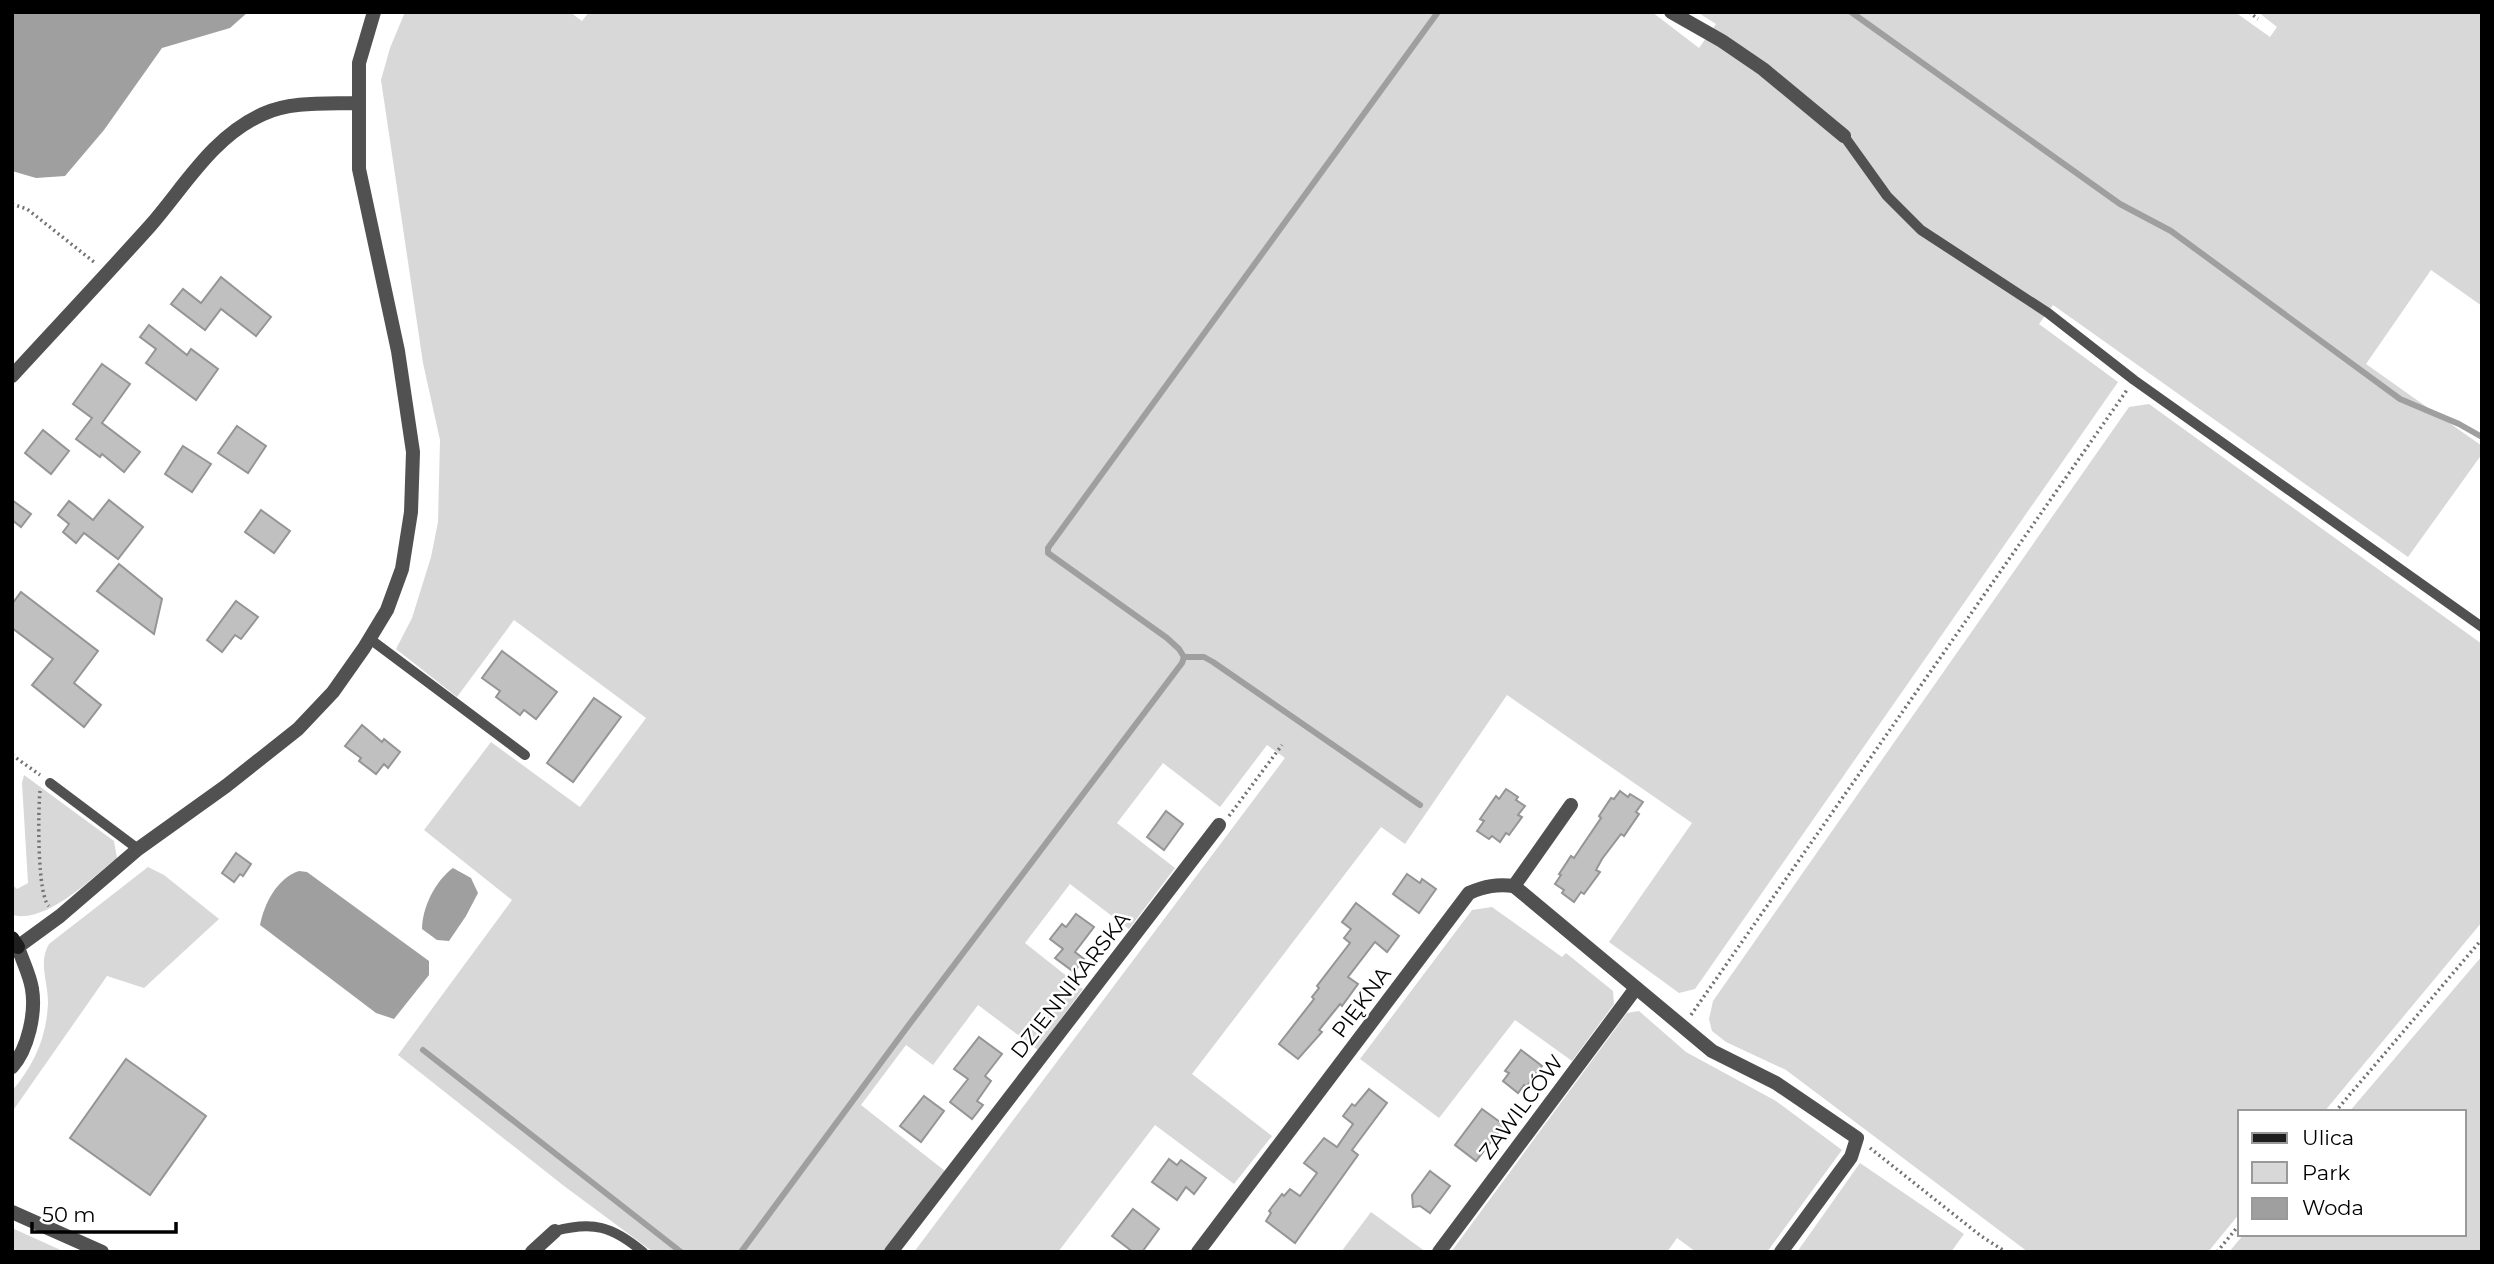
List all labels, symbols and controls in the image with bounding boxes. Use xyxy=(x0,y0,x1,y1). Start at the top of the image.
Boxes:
street label: DZIENNIKARSKA xyxy=(1005,906,1135,1063)
street label: PIĘKNA xyxy=(1326,961,1396,1042)
street label: ZAWILCÓW xyxy=(1474,1050,1568,1164)
legend xyxy=(2238,1110,2466,1236)
text: Ulica xyxy=(2302,1125,2354,1150)
text: Park xyxy=(2302,1160,2350,1185)
scale bar xyxy=(32,1190,175,1234)
text: Woda xyxy=(2302,1195,2364,1220)
text: 50 m xyxy=(42,1202,96,1227)

